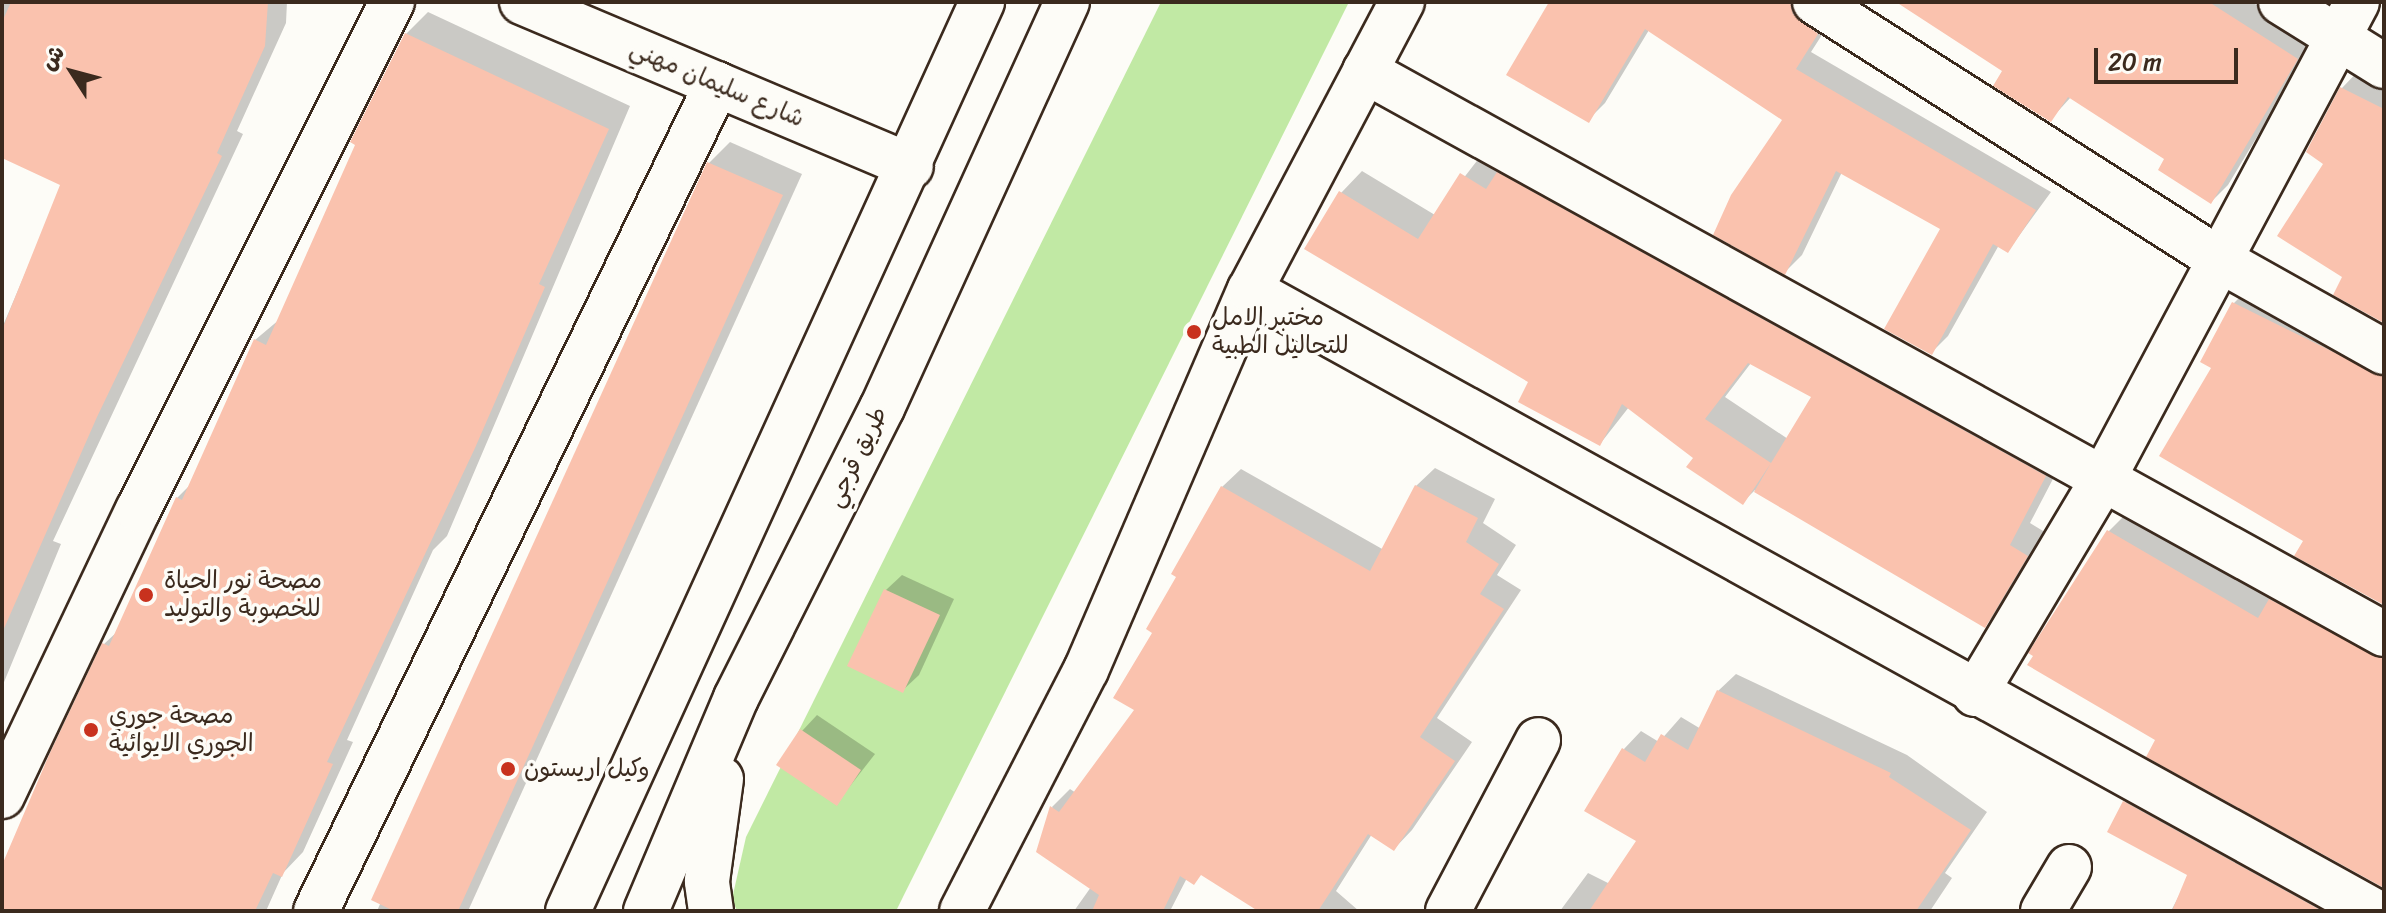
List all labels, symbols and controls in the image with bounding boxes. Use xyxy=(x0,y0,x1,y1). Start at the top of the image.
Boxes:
north arrow xyxy=(32,32,112,112)
scale bar xyxy=(2098,32,2242,82)
street label: شارع سليمان مهني xyxy=(626,34,808,134)
text: ش xyxy=(29,36,75,79)
text: 20 m xyxy=(2108,41,2162,83)
place label: مختبر الامل للتحاليل الطبية xyxy=(1212,304,1349,360)
marker: مختبر الامل للتحاليل الطبية xyxy=(1183,321,1205,343)
street label: طريق قرجي xyxy=(820,402,894,512)
place label: مصحة نور الحياة للخصوبة والتوليد xyxy=(164,567,322,623)
marker: مصحة نور الحياة للخصوبة والتوليد xyxy=(135,584,157,606)
place label: مصحة جوري الجوري الايوائية xyxy=(109,702,254,758)
marker: مصحة جوري الجوري الايوائية xyxy=(80,719,102,741)
place label: وكيل اريستون xyxy=(524,755,650,783)
marker: وكيل اريستون xyxy=(499,760,517,778)

